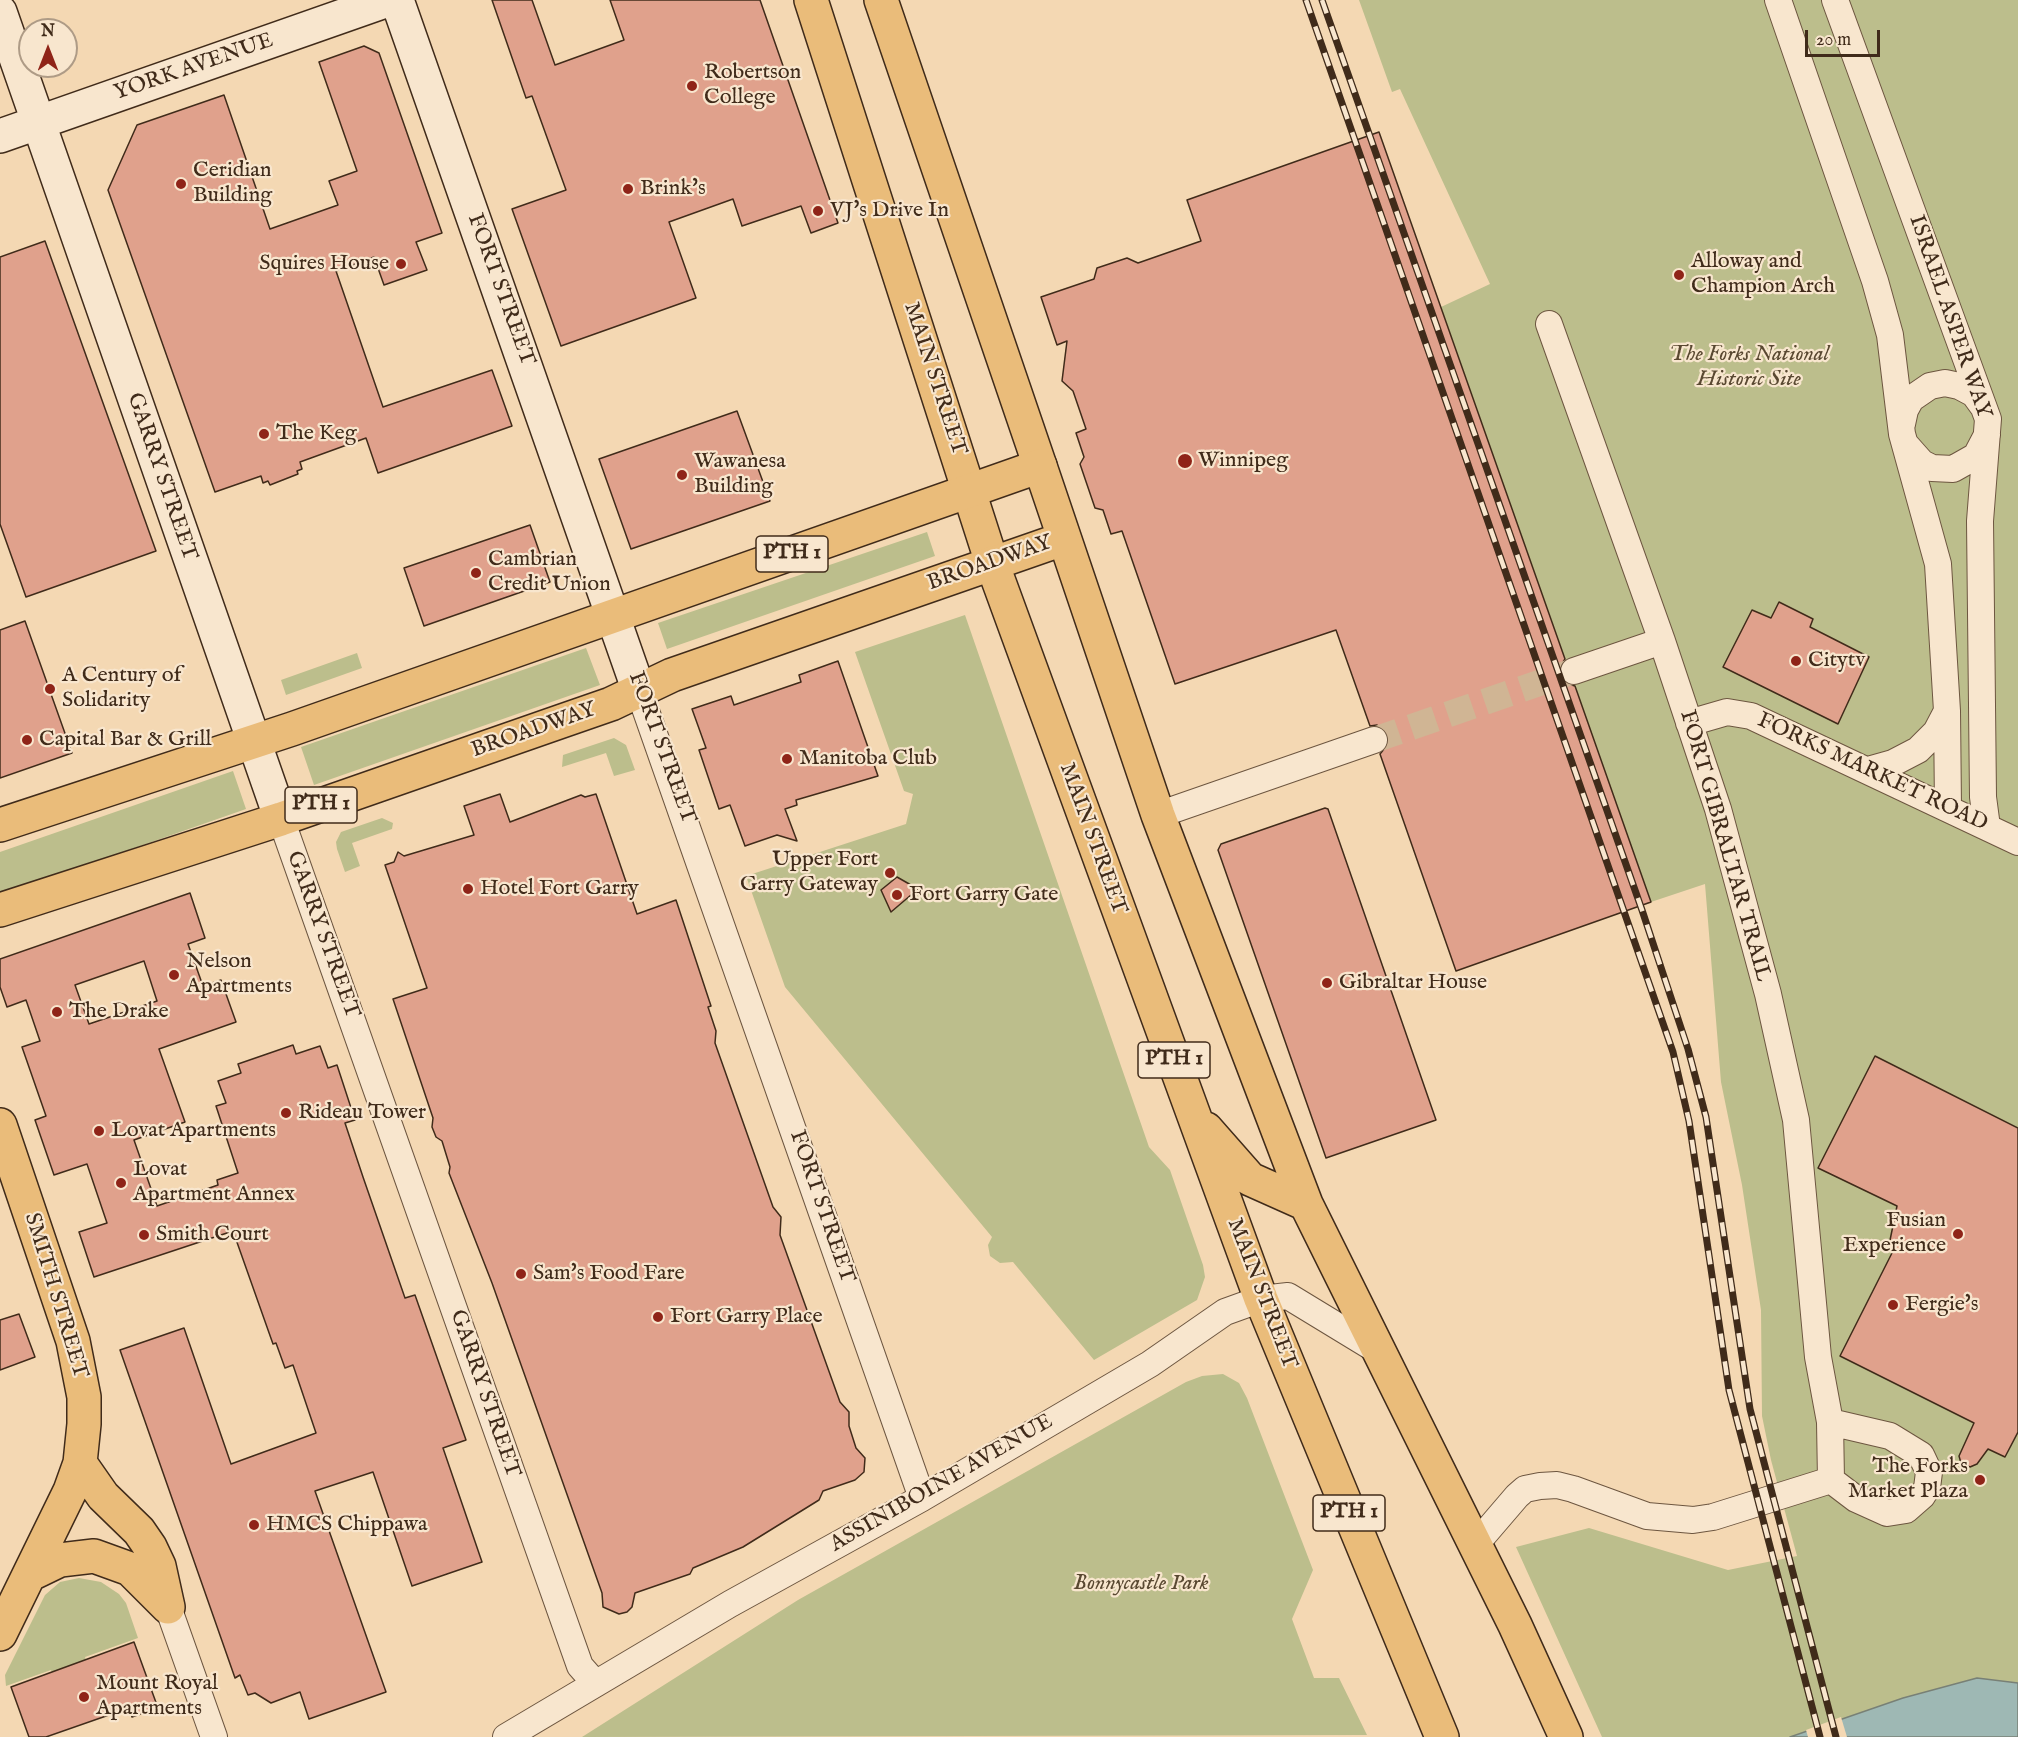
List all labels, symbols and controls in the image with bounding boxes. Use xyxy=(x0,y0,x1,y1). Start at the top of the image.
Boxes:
north arrow xyxy=(18,18,78,78)
scale bar xyxy=(1808,18,1883,56)
text: N xyxy=(41,22,55,42)
street label: YORK AVENUE xyxy=(111,28,277,108)
text: 20 m xyxy=(1816,29,1851,52)
place label: Robertson College xyxy=(704,60,801,112)
marker: Robertson College xyxy=(685,79,699,93)
place label: Ceridian Building xyxy=(193,158,272,210)
place label: Brink's xyxy=(640,176,706,202)
marker: Ceridian Building xyxy=(174,177,188,191)
marker: Brink's xyxy=(621,182,635,196)
place label: VJ's Drive In xyxy=(830,198,949,224)
marker: VJ's Drive In xyxy=(811,204,825,218)
street label: FORT STREET xyxy=(460,211,540,369)
street label: ISRAEL ASPER WAY xyxy=(1902,212,1996,422)
place label: Alloway and Champion Arch xyxy=(1691,249,1835,300)
place label: Squires House xyxy=(259,251,389,277)
marker: Squires House xyxy=(394,257,408,271)
marker: Alloway and Champion Arch xyxy=(1672,268,1686,282)
street label: MAIN STREET xyxy=(897,299,971,459)
park label: The Forks National Historic Site xyxy=(1669,342,1829,394)
street label: GARRY STREET xyxy=(120,390,202,564)
place label: The Keg xyxy=(276,421,357,447)
marker: The Keg xyxy=(257,427,271,441)
place label: Winnipeg xyxy=(1198,448,1288,474)
place label: Wawanesa Building xyxy=(694,449,786,500)
marker: Winnipeg xyxy=(1176,452,1194,470)
marker: Wawanesa Building xyxy=(675,468,689,482)
street label: BROADWAY xyxy=(924,530,1056,598)
road number: PTH 1 xyxy=(756,536,828,572)
place label: Cambrian Credit Union xyxy=(488,547,611,598)
marker: Cambrian Credit Union xyxy=(469,566,483,580)
place label: Citytv xyxy=(1808,648,1865,674)
marker: Citytv xyxy=(1789,654,1803,668)
place label: A Century of Solidarity xyxy=(62,663,182,714)
street label: FORT STREET xyxy=(621,669,701,827)
marker: A Century of Solidarity xyxy=(43,682,57,696)
street label: BROADWAY xyxy=(468,697,600,765)
street label: FORT GIBRALTAR TRAIL xyxy=(1673,707,1775,985)
street label: FORKS MARKET ROAD xyxy=(1753,708,1991,838)
place label: Capital Bar & Grill xyxy=(39,727,212,753)
marker: Capital Bar & Grill xyxy=(20,733,34,747)
place label: Manitoba Club xyxy=(799,746,937,772)
marker: Manitoba Club xyxy=(780,752,794,766)
street label: MAIN STREET xyxy=(1052,760,1132,918)
road number: PTH 1 xyxy=(285,787,357,823)
place label: Upper Fort Garry Gateway xyxy=(740,847,878,898)
street label: GARRY STREET xyxy=(280,848,364,1022)
marker: Upper Fort Garry Gateway xyxy=(883,866,897,880)
place label: Hotel Fort Garry xyxy=(480,876,639,902)
marker: Hotel Fort Garry xyxy=(461,882,475,896)
place label: Fort Garry Gate xyxy=(909,882,1058,908)
marker: Fort Garry Gate xyxy=(890,888,904,902)
place label: Nelson Apartments xyxy=(186,949,292,1000)
marker: Nelson Apartments xyxy=(167,968,181,982)
place label: Gibraltar House xyxy=(1339,970,1487,996)
marker: Gibraltar House xyxy=(1320,976,1334,990)
place label: The Drake xyxy=(69,999,169,1025)
marker: The Drake xyxy=(50,1005,64,1019)
road number: PTH 1 xyxy=(1138,1042,1210,1078)
place label: Rideau Tower xyxy=(298,1100,426,1126)
marker: Rideau Tower xyxy=(279,1106,293,1120)
place label: Lovat Apartments xyxy=(111,1118,276,1144)
marker: Lovat Apartments xyxy=(92,1124,106,1138)
street label: FORT STREET xyxy=(783,1127,859,1287)
place label: Lovat Apartment Annex xyxy=(133,1157,295,1208)
marker: Lovat Apartment Annex xyxy=(114,1176,128,1190)
place label: Fusian Experience xyxy=(1843,1208,1946,1260)
street label: SMITH STREET xyxy=(17,1210,93,1382)
street label: MAIN STREET xyxy=(1220,1215,1302,1373)
place label: Smith Court xyxy=(156,1222,269,1248)
marker: Fusian Experience xyxy=(1951,1227,1965,1241)
marker: Smith Court xyxy=(137,1228,151,1242)
place label: Sam's Food Fare xyxy=(533,1261,685,1287)
marker: Sam's Food Fare xyxy=(514,1267,528,1281)
place label: Fergie's xyxy=(1905,1292,1978,1318)
marker: Fergie's xyxy=(1886,1298,1900,1312)
place label: Fort Garry Place xyxy=(670,1304,823,1330)
street label: GARRY STREET xyxy=(443,1307,525,1481)
marker: Fort Garry Place xyxy=(651,1310,665,1324)
street label: ASSINIBOINE AVENUE xyxy=(826,1409,1058,1559)
place label: The Forks Market Plaza xyxy=(1848,1454,1968,1506)
marker: The Forks Market Plaza xyxy=(1973,1473,1987,1487)
road number: PTH 1 xyxy=(1313,1495,1385,1531)
place label: HMCS Chippawa xyxy=(266,1512,427,1538)
marker: HMCS Chippawa xyxy=(247,1518,261,1532)
park label: Bonnycastle Park xyxy=(1073,1571,1209,1597)
place label: Mount Royal Apartments xyxy=(96,1671,218,1723)
marker: Mount Royal Apartments xyxy=(77,1690,91,1704)

